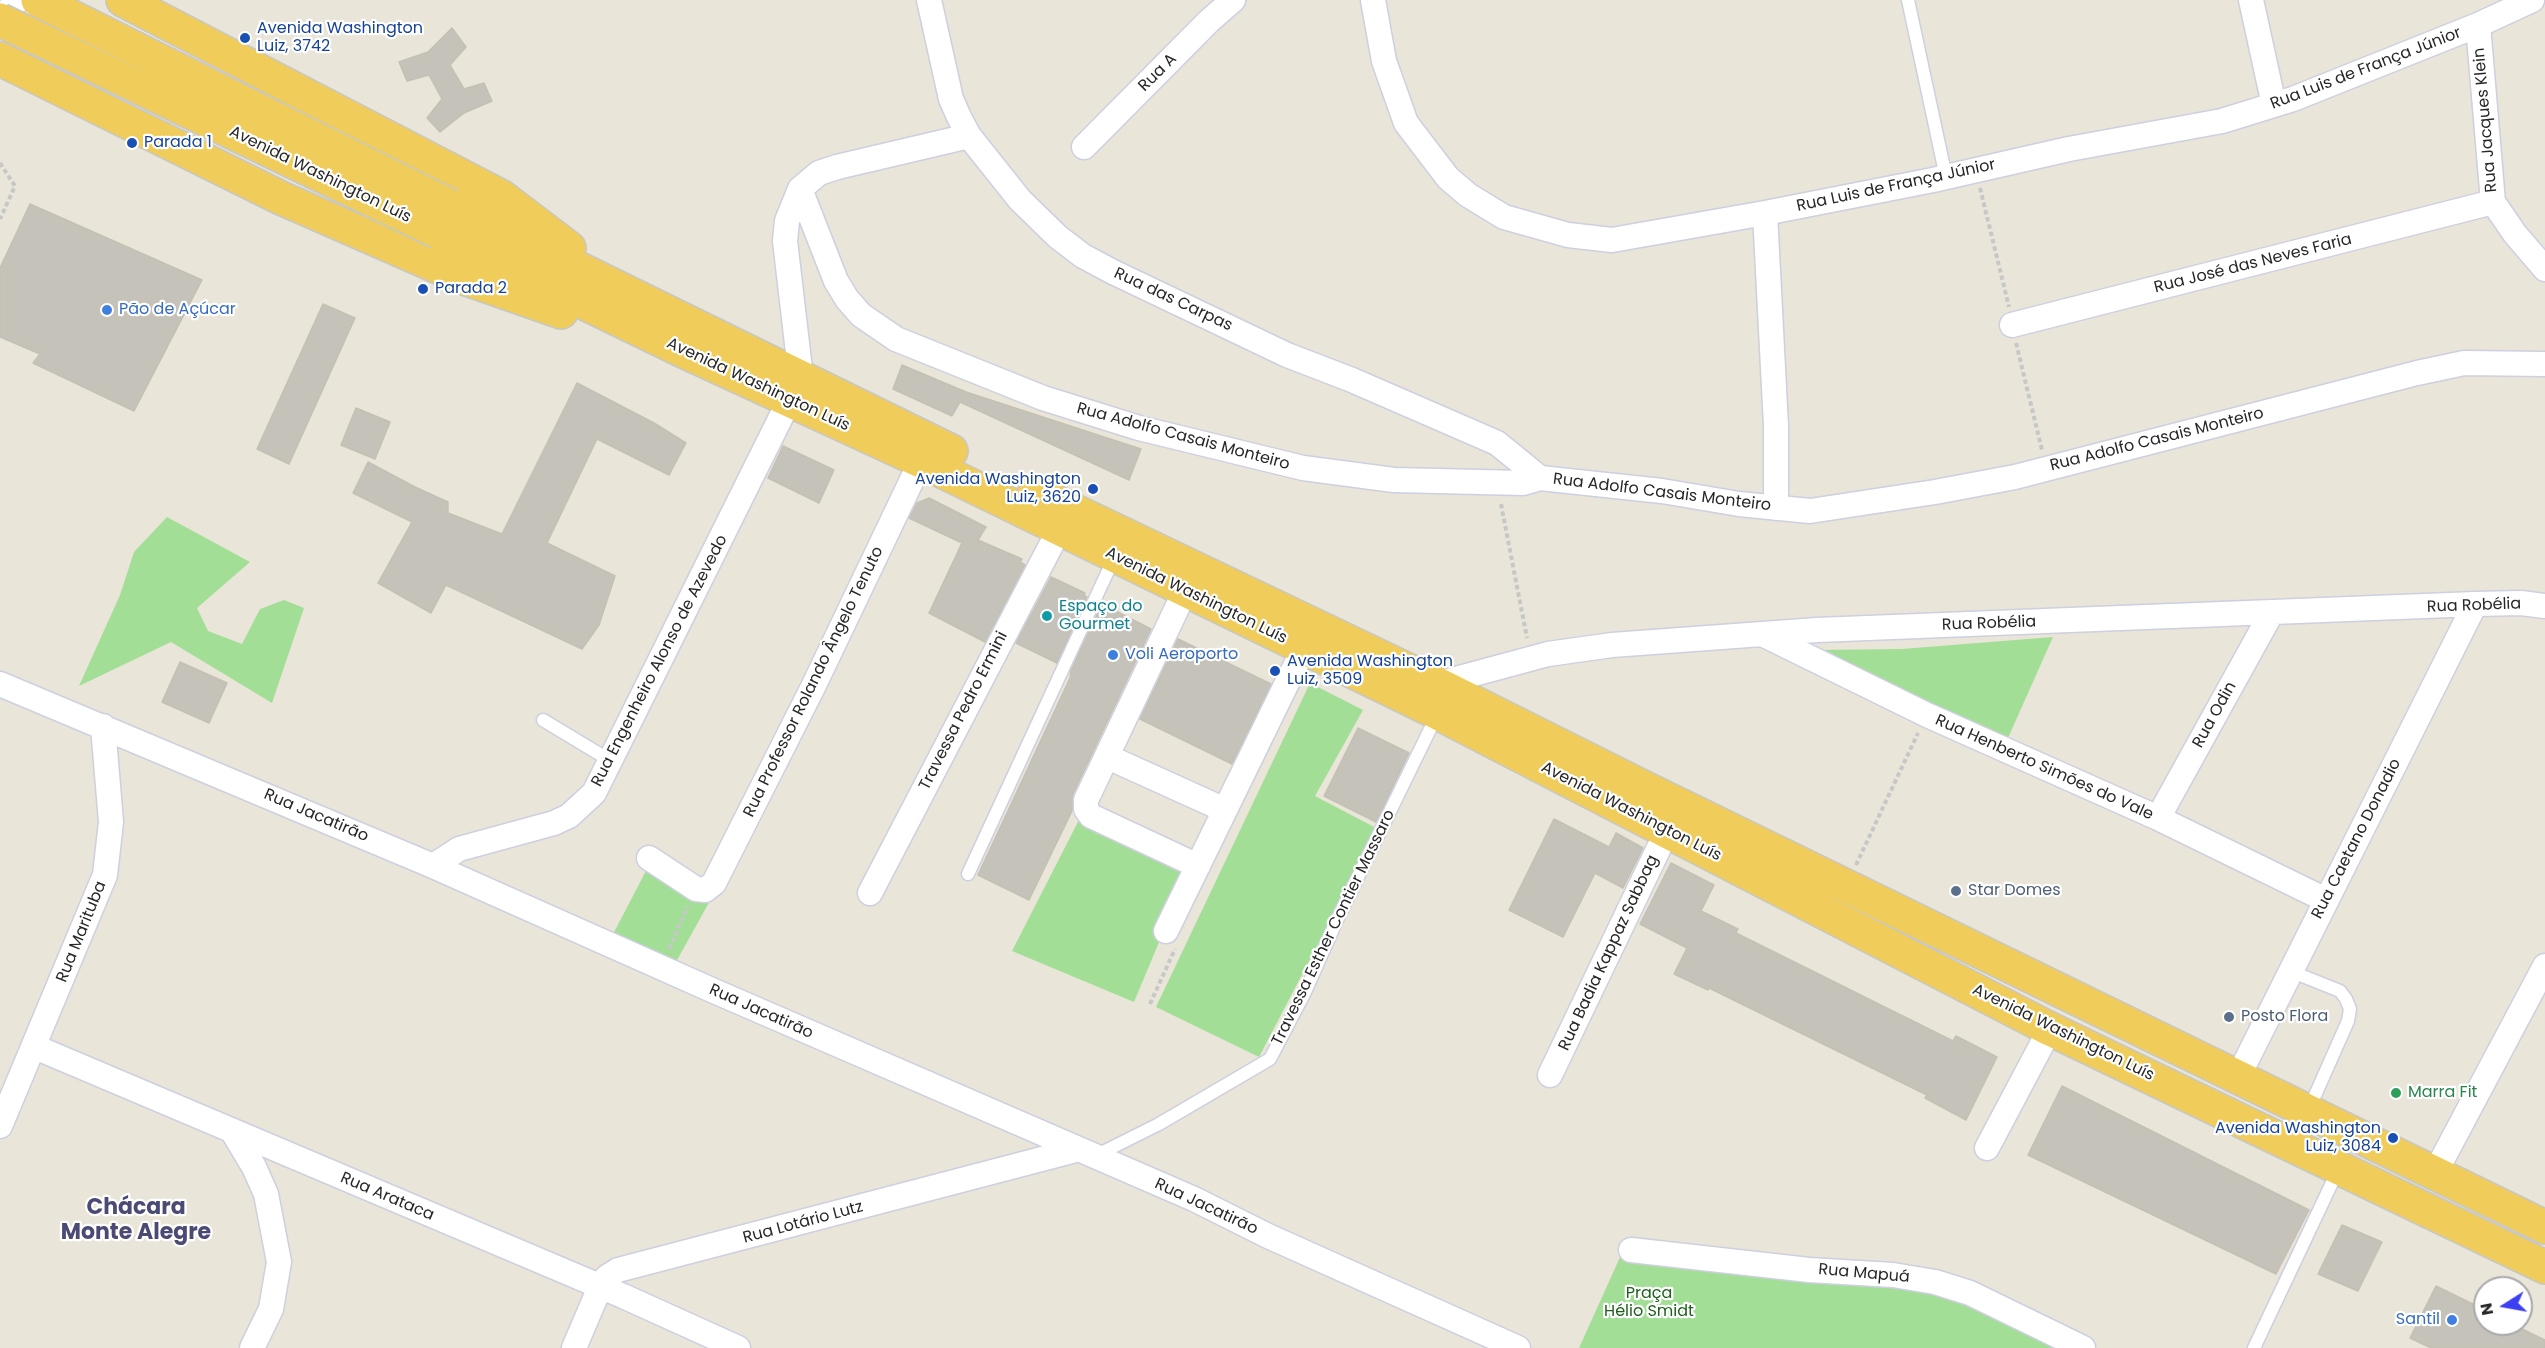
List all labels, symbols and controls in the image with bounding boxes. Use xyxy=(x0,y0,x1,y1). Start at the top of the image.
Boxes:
place label: Avenida Washington Luiz, 3742 xyxy=(257,19,423,57)
street label: Rua Luis de França Júnior xyxy=(2268,24,2464,114)
marker: Avenida Washington Luiz, 3742 xyxy=(238,31,252,45)
street label: Rua Jacques Klein xyxy=(2470,47,2502,193)
street label: Rua A xyxy=(1135,50,1181,96)
street label: Avenida Washington Luís xyxy=(226,123,414,227)
place label: Parada 1 xyxy=(144,133,212,153)
marker: Parada 1 xyxy=(125,136,139,150)
street label: Rua Luis de França Júnior xyxy=(1795,156,1997,216)
street label: Rua José das Neves Faria xyxy=(2152,230,2354,298)
street label: Rua das Carpas xyxy=(1111,264,1235,336)
place label: Parada 2 xyxy=(435,279,507,299)
marker: Parada 2 xyxy=(416,282,430,296)
place label: Pão de Açúcar xyxy=(119,300,236,320)
marker: Pão de Açúcar xyxy=(100,303,114,317)
street label: Avenida Washington Luís xyxy=(663,334,853,436)
street label: Rua Adolfo Casais Monteiro xyxy=(1074,399,1292,475)
street label: Rua Adolfo Casais Monteiro xyxy=(2048,404,2266,476)
place label: Avenida Washington Luiz, 3620 xyxy=(915,470,1081,508)
street label: Rua Adolfo Casais Monteiro xyxy=(1552,470,1772,516)
marker: Avenida Washington Luiz, 3620 xyxy=(1086,482,1100,496)
street label: Rua Engenheiro Alonso de Azevedo xyxy=(588,532,732,790)
street label: Rua Professor Rolando Ângelo Tenuto xyxy=(740,544,888,820)
street label: Avenida Washington Luís xyxy=(1102,544,1290,648)
street label: Rua Robélia xyxy=(2426,595,2522,617)
place label: Espaço do Gourmet xyxy=(1059,597,1142,635)
marker: Espaço do Gourmet xyxy=(1040,609,1054,623)
street label: Rua Robélia xyxy=(1941,613,2037,635)
street label: Travessa Pedro Ermini xyxy=(916,629,1012,793)
place label: Voli Aeroporto xyxy=(1125,645,1238,665)
marker: Voli Aeroporto xyxy=(1106,648,1120,662)
place label: Avenida Washington Luiz, 3509 xyxy=(1287,652,1453,690)
marker: Avenida Washington Luiz, 3509 xyxy=(1268,664,1282,678)
street label: Rua Odin xyxy=(2189,679,2241,751)
street label: Rua Henberto Simões do Vale xyxy=(1932,711,2156,825)
street label: Rua Caetano Donadio xyxy=(2308,756,2406,922)
street label: Avenida Washington Luís xyxy=(1538,758,1724,866)
street label: Rua Jacatirão xyxy=(261,785,371,847)
street label: Travessa Esther Contier Massaro xyxy=(1268,807,1400,1049)
street label: Rua Badia Kappaz Sabbag xyxy=(1555,852,1663,1054)
street label: Rua Marituba xyxy=(53,879,111,985)
place label: Star Domes xyxy=(1968,881,2061,901)
marker: Star Domes xyxy=(1949,884,1963,898)
street label: Rua Jacatirão xyxy=(706,981,816,1043)
street label: Avenida Washington Luís xyxy=(1969,981,2157,1085)
place label: Posto Flora xyxy=(2241,1007,2328,1027)
marker: Posto Flora xyxy=(2222,1010,2236,1024)
place label: Marra Fit xyxy=(2408,1083,2477,1103)
marker: Marra Fit xyxy=(2389,1086,2403,1100)
place label: Avenida Washington Luiz, 3084 xyxy=(2215,1119,2381,1157)
marker: Avenida Washington Luiz, 3084 xyxy=(2386,1131,2400,1145)
street label: Rua Arataca xyxy=(337,1169,437,1225)
street label: Rua Jacatirão xyxy=(1151,1175,1261,1239)
district label: Chácara Monte Alegre xyxy=(61,1195,211,1246)
street label: Rua Lotário Lutz xyxy=(741,1198,865,1248)
street label: Rua Mapuá xyxy=(1818,1260,1910,1288)
north arrow xyxy=(2473,1276,2533,1336)
park label: Praça Hélio Smidt xyxy=(1604,1284,1694,1322)
text: N xyxy=(2474,1301,2499,1317)
place label: Santil xyxy=(2396,1310,2440,1330)
marker: Santil xyxy=(2445,1313,2459,1327)

